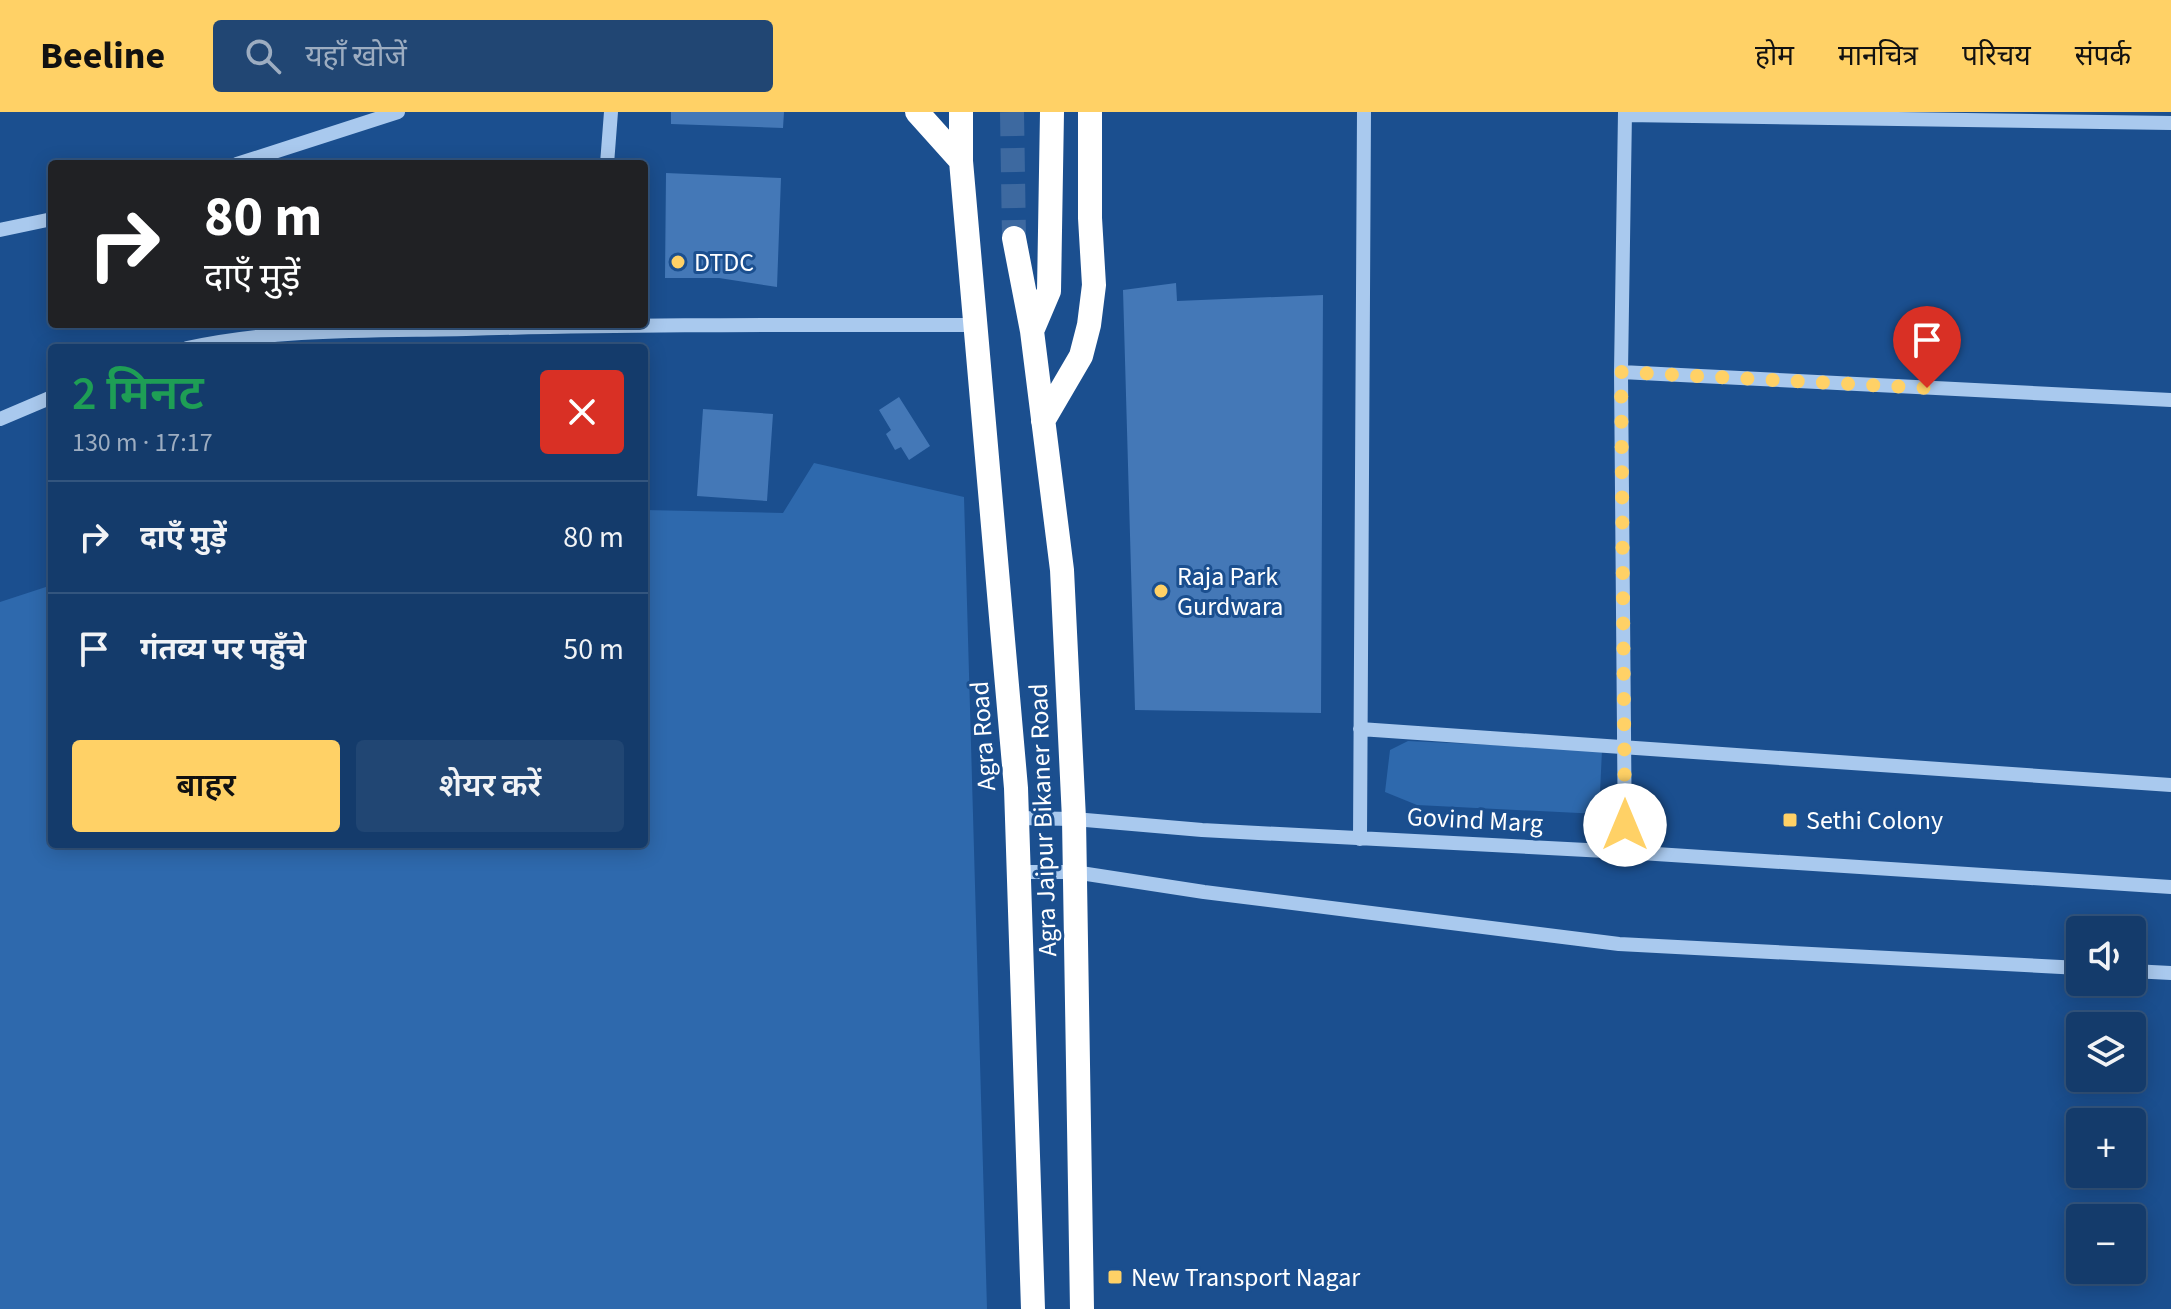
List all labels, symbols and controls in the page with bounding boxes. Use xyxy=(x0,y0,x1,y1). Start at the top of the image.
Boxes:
search box xyxy=(213,20,773,92)
text: Beeline xyxy=(40,29,165,83)
icon: search xyxy=(241,34,285,78)
text: यहाँ खोजें xyxy=(305,35,407,78)
text: होम xyxy=(1755,36,1794,76)
text: मानचित्र xyxy=(1838,36,1918,76)
text: परिचय xyxy=(1962,36,2031,76)
text: संपर्क xyxy=(2075,36,2131,76)
text: 80 m xyxy=(204,178,322,257)
icon: right xyxy=(72,192,176,296)
place label: DTDC xyxy=(694,244,754,281)
text: दाएँ मुड़ें xyxy=(204,252,300,303)
marker: DTDC xyxy=(669,253,687,271)
pin xyxy=(1893,306,1961,388)
icon: arrive xyxy=(1905,318,1949,362)
text: 2 मिनट xyxy=(72,360,204,428)
button: close xyxy=(540,370,624,454)
text: 130 m · 17:17 xyxy=(72,424,213,461)
icon: right xyxy=(72,515,116,559)
text: दाएँ मुड़ें xyxy=(140,516,227,559)
text: 80 m xyxy=(563,516,624,559)
place label: Raja Park Gurdwara xyxy=(1177,558,1283,625)
marker: Raja Park Gurdwara xyxy=(1152,582,1170,600)
icon: arrive xyxy=(72,627,116,671)
text: गंतव्य पर पहुँचे xyxy=(140,628,306,671)
text: 50 m xyxy=(563,628,624,671)
street label: Agra Road xyxy=(961,680,1005,792)
street label: Agra Jaipur Bikaner Road xyxy=(1020,683,1066,957)
button: बाहर xyxy=(72,740,340,832)
button: शेयर करें xyxy=(356,740,624,832)
position arrow xyxy=(1583,783,1667,867)
street label: Govind Marg xyxy=(1406,798,1544,842)
place label: Sethi Colony xyxy=(1806,802,1943,839)
marker: Sethi Colony xyxy=(1781,811,1799,829)
map controls xyxy=(2066,916,2146,1284)
button: sound xyxy=(2066,916,2146,996)
button: layers xyxy=(2066,1012,2146,1092)
button: + xyxy=(2066,1108,2146,1188)
button: − xyxy=(2066,1204,2146,1284)
place label: New Transport Nagar xyxy=(1131,1259,1361,1296)
marker: New Transport Nagar xyxy=(1106,1268,1124,1286)

